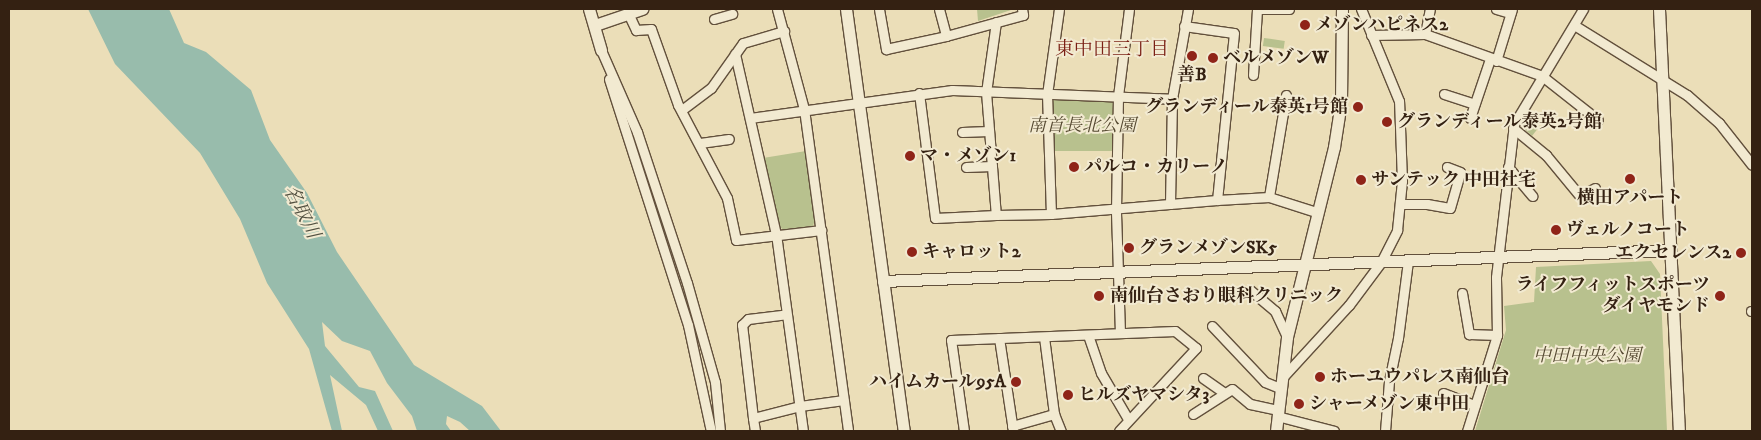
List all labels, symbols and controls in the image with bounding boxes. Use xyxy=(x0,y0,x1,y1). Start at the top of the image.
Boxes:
place label: メゾンハピネス2 xyxy=(1315,14,1450,36)
marker: メゾンハピネス2 xyxy=(1299,19,1311,31)
district label: 東中田三丁目 xyxy=(1055,39,1169,61)
place label: ベルメゾンW xyxy=(1223,47,1329,69)
marker: 善B xyxy=(1186,50,1198,62)
marker: ベルメゾンW xyxy=(1207,52,1219,64)
place label: 善B xyxy=(1177,64,1207,86)
place label: グランディール泰英1号館 xyxy=(1143,96,1348,118)
marker: グランディール泰英1号館 xyxy=(1352,101,1364,113)
place label: グランディール泰英2号館 xyxy=(1397,111,1604,133)
park label: 南首長北公園 xyxy=(1028,115,1136,137)
marker: グランディール泰英2号館 xyxy=(1381,116,1393,128)
place label: マ・メゾン1 xyxy=(920,145,1017,167)
marker: マ・メゾン1 xyxy=(904,150,916,162)
place label: パルコ・カリーノ xyxy=(1084,156,1228,178)
marker: パルコ・カリーノ xyxy=(1068,161,1080,173)
place label: サンテック 中田社宅 xyxy=(1371,169,1537,191)
marker: 横田アパート xyxy=(1624,173,1636,185)
marker: サンテック 中田社宅 xyxy=(1355,174,1367,186)
water label: 名取川 xyxy=(278,181,324,243)
place label: 横田アパート xyxy=(1576,187,1684,209)
place label: ヴェルノコート xyxy=(1566,219,1692,241)
marker: ヴェルノコート xyxy=(1550,224,1562,236)
place label: グランメゾンSK5 xyxy=(1139,237,1278,259)
place label: キャロット2 xyxy=(922,241,1021,263)
marker: グランメゾンSK5 xyxy=(1123,242,1135,254)
place label: エクセレンス2 xyxy=(1614,242,1731,264)
marker: キャロット2 xyxy=(906,246,918,258)
marker: エクセレンス2 xyxy=(1735,247,1747,259)
place label: ライフフィットスポーツ ダイヤモンド xyxy=(1512,275,1710,318)
place label: 南仙台さおり眼科クリニック xyxy=(1110,285,1344,307)
marker: 南仙台さおり眼科クリニック xyxy=(1092,289,1106,303)
marker: ライフフィットスポーツ ダイヤモンド xyxy=(1714,290,1726,302)
park label: 中田中央公園 xyxy=(1533,345,1641,367)
place label: ホーユウパレス南仙台 xyxy=(1330,366,1510,388)
place label: ハイムカール95A xyxy=(869,371,1006,393)
marker: ホーユウパレス南仙台 xyxy=(1314,371,1326,383)
marker: ハイムカール95A xyxy=(1010,376,1022,388)
place label: ヒルズヤマシタ3 xyxy=(1078,384,1211,406)
marker: ヒルズヤマシタ3 xyxy=(1062,389,1074,401)
place label: シャーメゾン東中田 xyxy=(1309,393,1471,415)
marker: シャーメゾン東中田 xyxy=(1293,398,1305,410)

